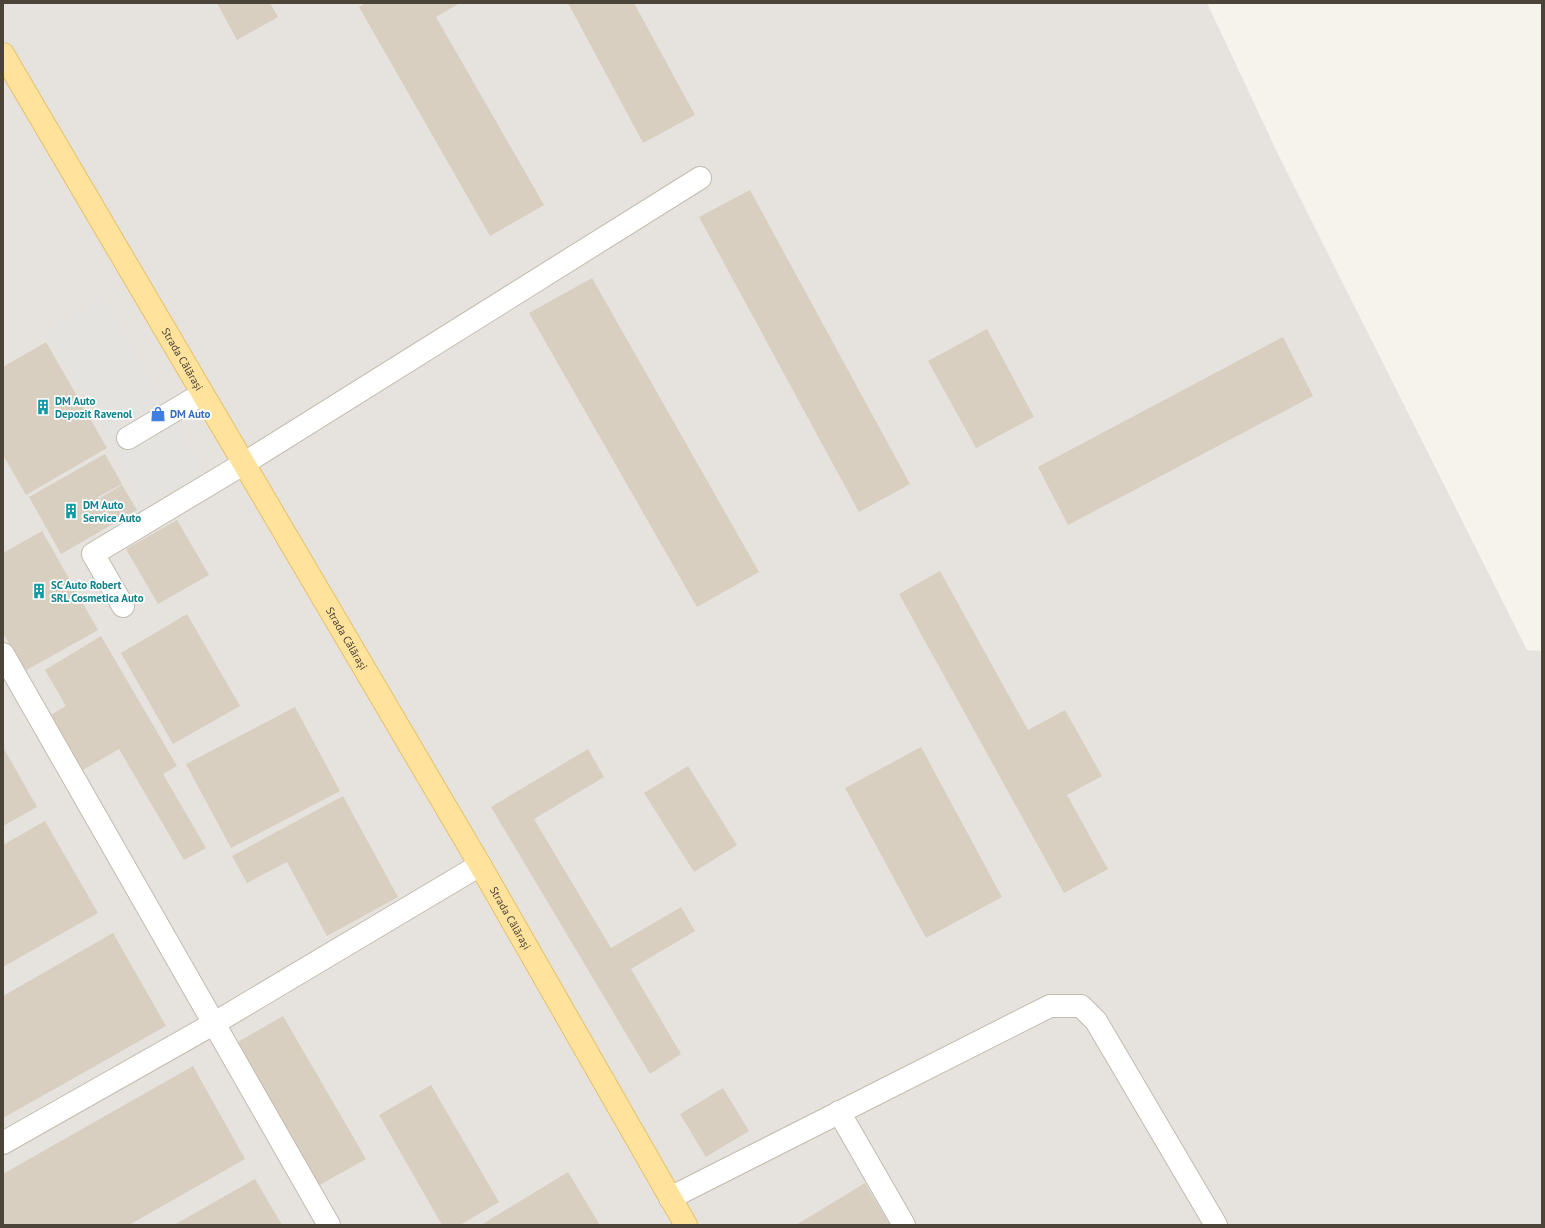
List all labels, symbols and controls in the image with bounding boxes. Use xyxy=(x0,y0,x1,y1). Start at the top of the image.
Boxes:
street label: Strada Călărași xyxy=(159,325,206,393)
place label: DM Auto Depozit Ravenol xyxy=(55,394,133,421)
building icon: DM Auto Depozit Ravenol xyxy=(34,398,52,416)
shop icon: DM Auto xyxy=(149,405,167,423)
place label: DM Auto xyxy=(170,407,211,421)
place label: DM Auto Service Auto xyxy=(83,498,141,525)
building icon: DM Auto Service Auto xyxy=(62,502,80,520)
place label: SC Auto Robert SRL Cosmetica Auto xyxy=(51,578,144,605)
building icon: SC Auto Robert SRL Cosmetica Auto xyxy=(30,582,48,600)
street label: Strada Călărași xyxy=(323,605,371,672)
street label: Strada Călărași xyxy=(487,884,534,952)

